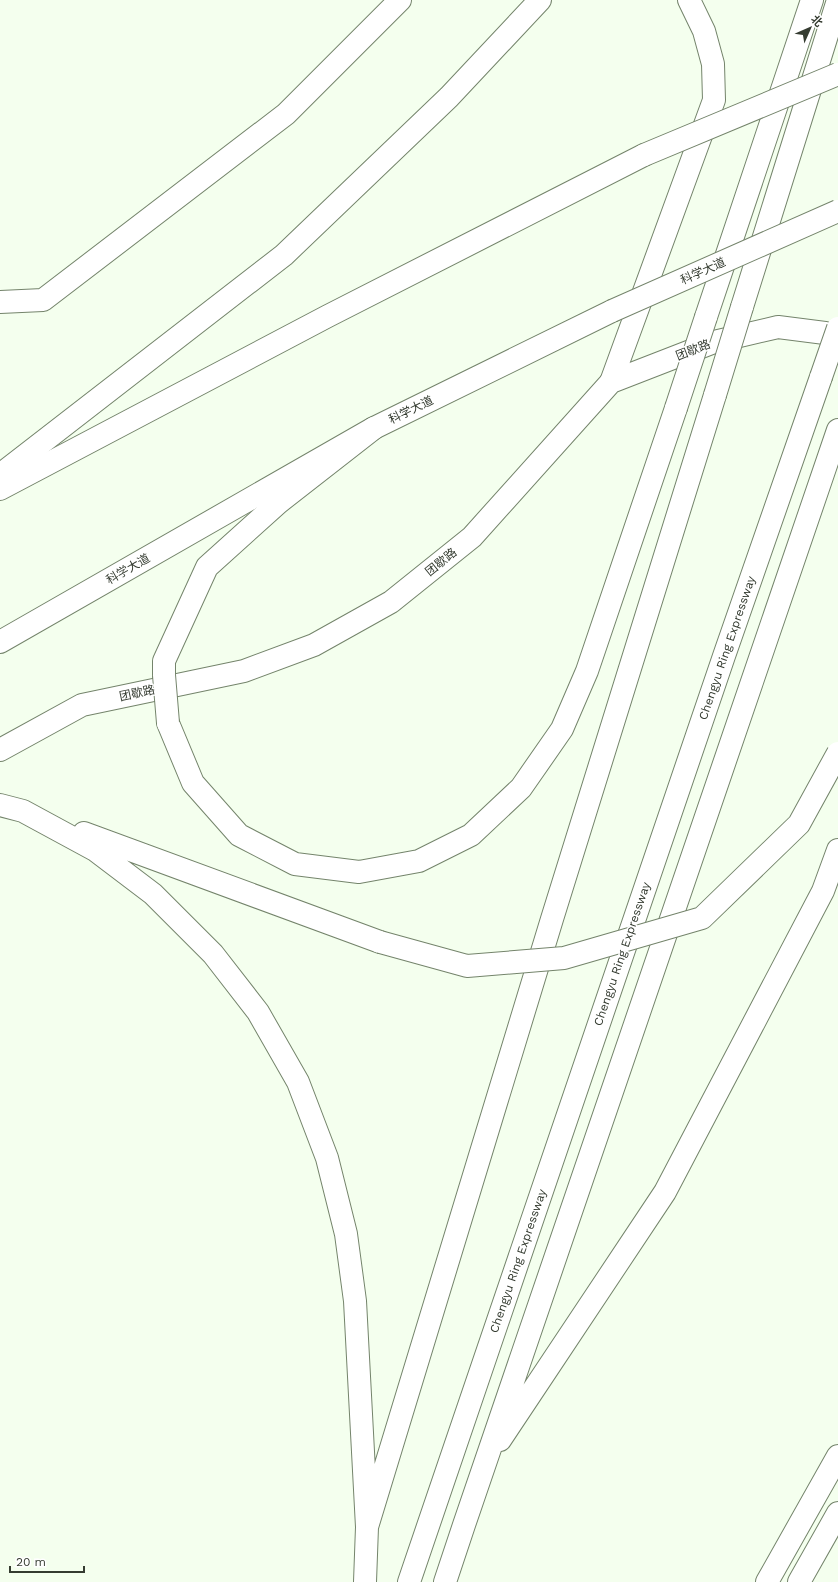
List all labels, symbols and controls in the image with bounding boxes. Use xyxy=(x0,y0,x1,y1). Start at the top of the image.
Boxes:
north arrow xyxy=(790,8,830,48)
text: 北 xyxy=(808,13,825,30)
street label: 科学大道 xyxy=(678,255,728,287)
street label: 团歇路 xyxy=(674,337,712,363)
street label: 科学大道 xyxy=(386,393,436,427)
street label: 团歇路 xyxy=(423,545,459,579)
street label: 科学大道 xyxy=(104,551,152,587)
street label: Chengyu Ring Expressway xyxy=(696,574,758,722)
street label: 团歇路 xyxy=(118,682,156,704)
street label: Chengyu Ring Expressway xyxy=(591,880,653,1028)
street label: Chengyu Ring Expressway xyxy=(487,1187,549,1335)
scale bar xyxy=(10,1548,84,1574)
text: 20 m xyxy=(16,1555,46,1569)

